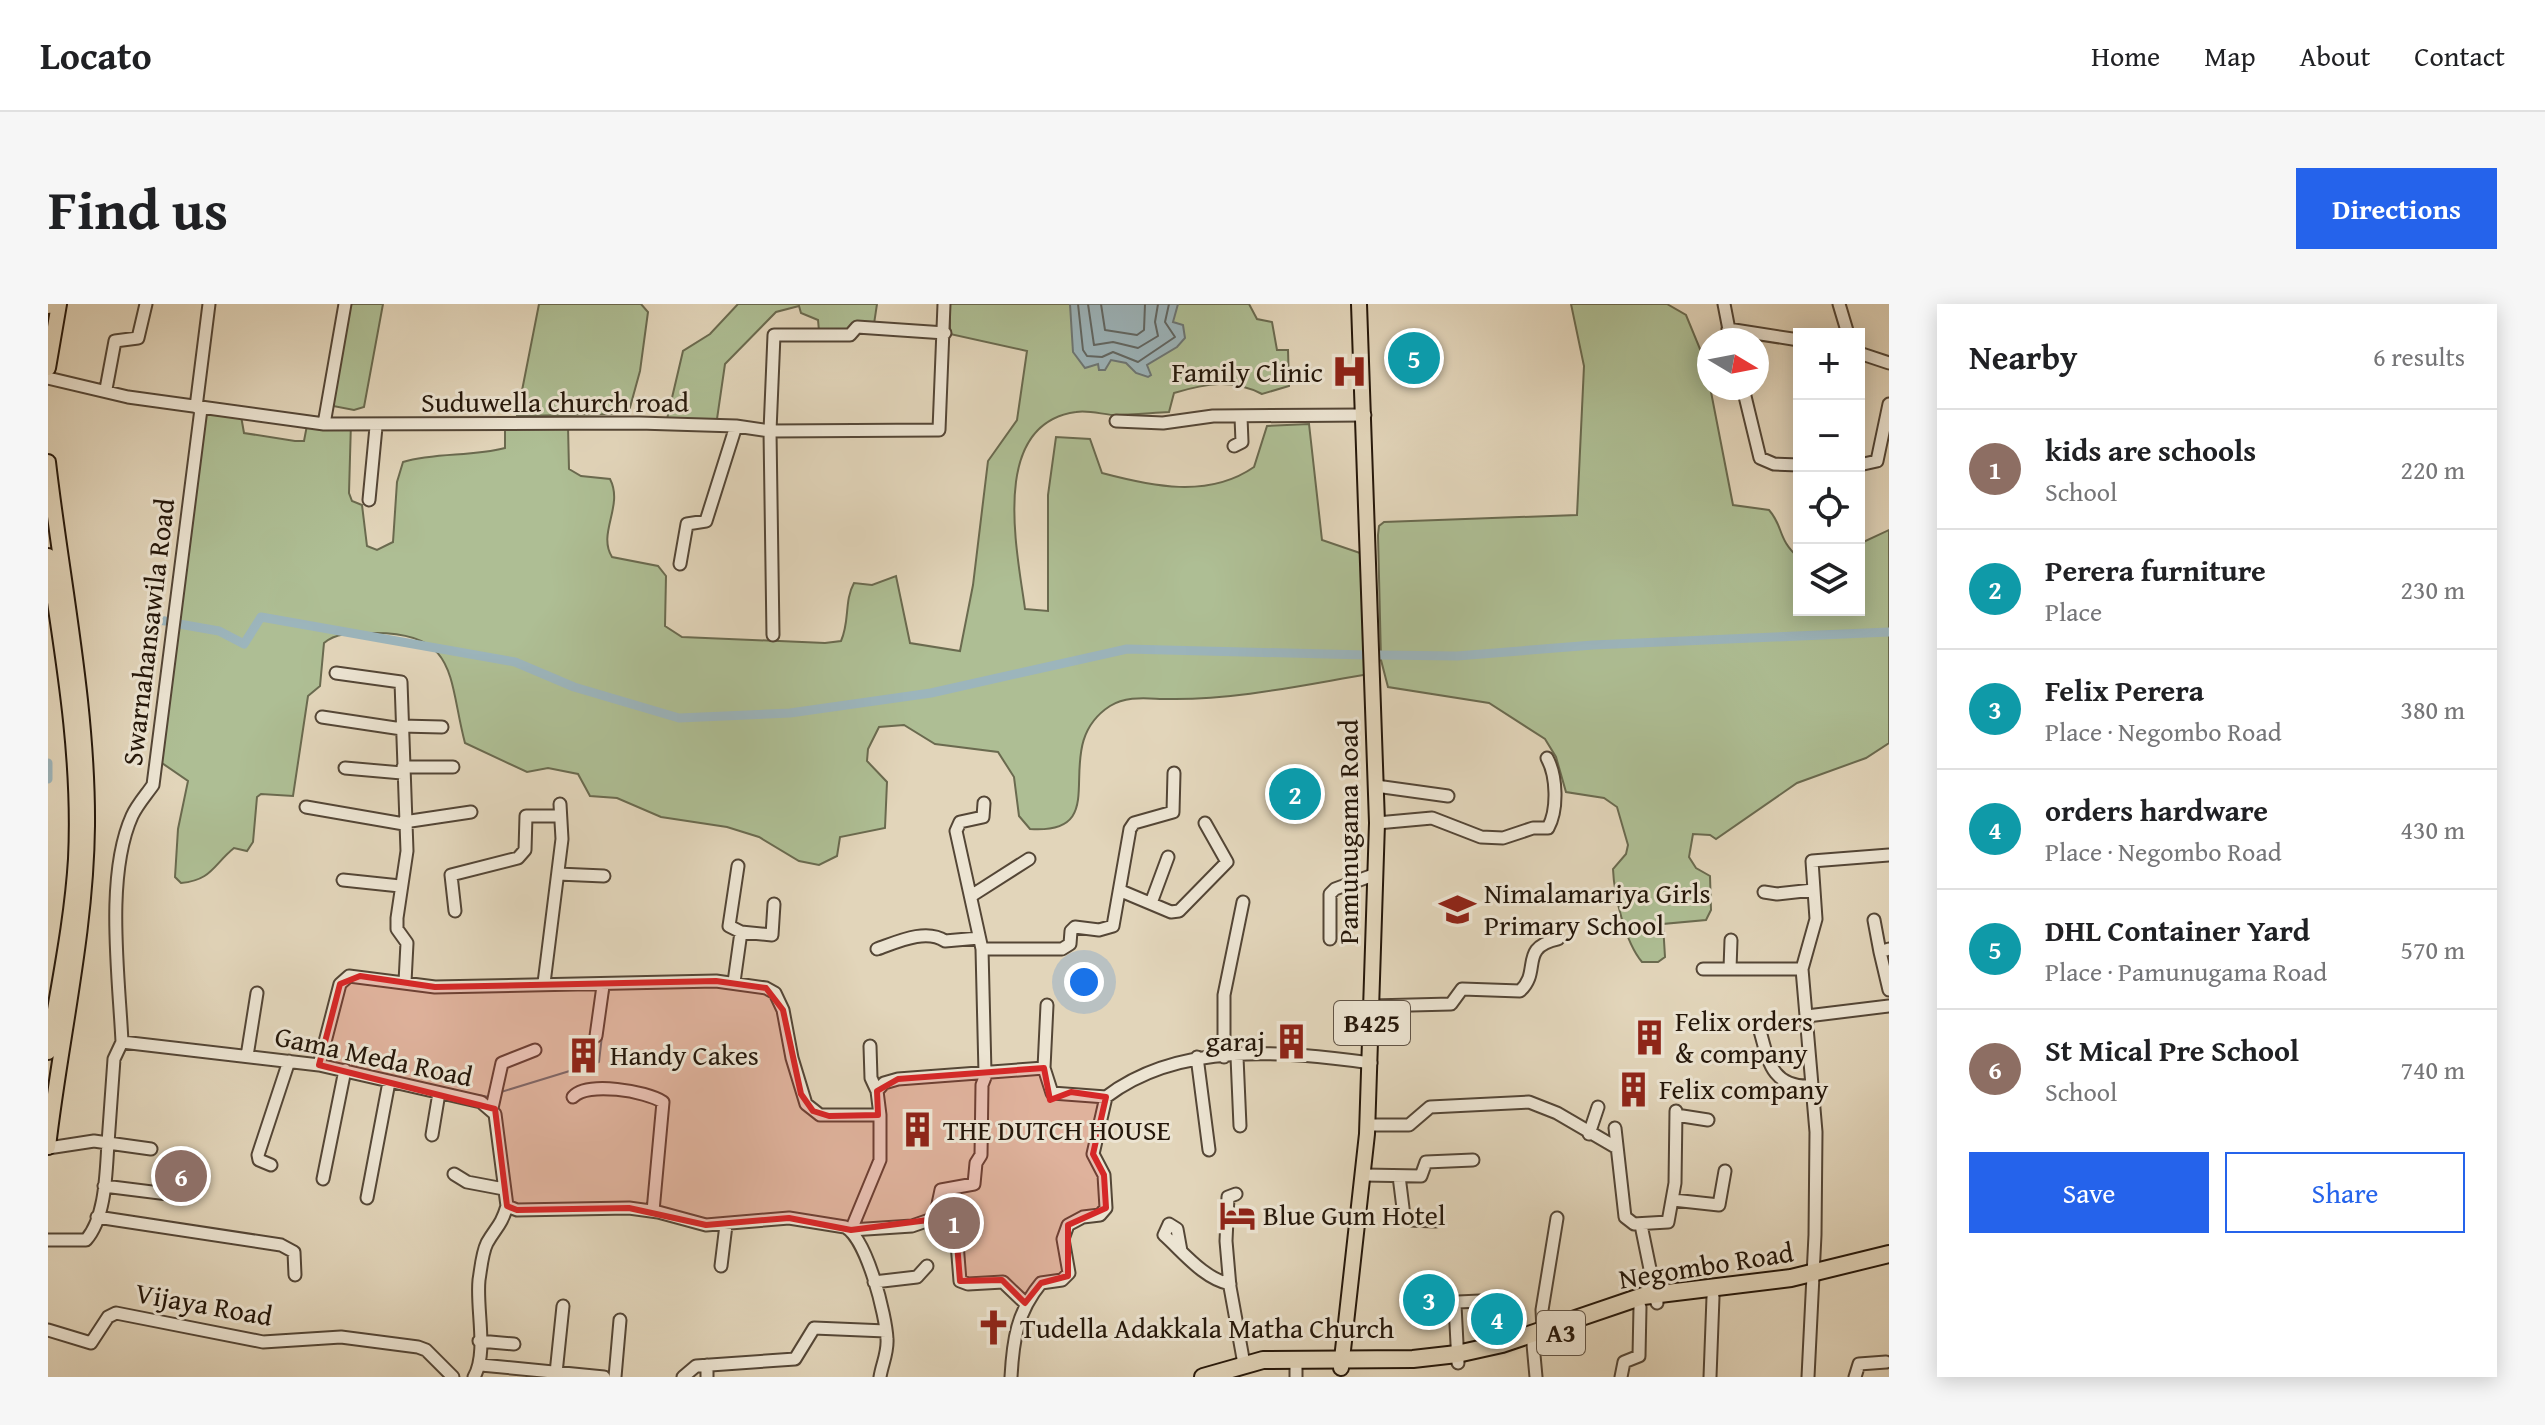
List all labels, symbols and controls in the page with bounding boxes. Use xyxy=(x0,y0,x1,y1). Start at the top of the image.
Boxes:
text: Locato xyxy=(40,27,152,83)
text: Home xyxy=(2091,35,2160,76)
text: Map xyxy=(2204,35,2256,76)
text: About xyxy=(2300,35,2370,76)
text: Contact xyxy=(2414,35,2505,76)
text: Find us xyxy=(48,167,228,250)
button: Directions xyxy=(2296,168,2497,249)
pin: 5 xyxy=(1388,328,1440,388)
north arrow xyxy=(1697,328,1769,400)
map controls xyxy=(1793,328,1865,616)
button: + xyxy=(1793,328,1865,400)
text: Nearby xyxy=(1969,332,2078,381)
text: 6 results xyxy=(2373,337,2465,376)
place label: Family Clinic xyxy=(1172,351,1323,392)
hospital icon: Family Clinic xyxy=(1330,353,1368,391)
street label: Suduwella church road xyxy=(421,381,689,422)
button: − xyxy=(1793,400,1865,472)
text: kids are schools xyxy=(2045,428,2256,472)
text: 1 xyxy=(1988,450,2002,489)
text: 220 m xyxy=(2400,450,2465,489)
button: locate xyxy=(1793,472,1865,544)
text: School xyxy=(2045,472,2117,511)
street label: Swarnahansawila Road xyxy=(111,496,184,768)
button: layers xyxy=(1793,544,1865,616)
text: Perera furniture xyxy=(2045,548,2266,592)
text: 2 xyxy=(1988,570,2002,609)
text: 230 m xyxy=(2400,570,2465,609)
text: Place xyxy=(2045,592,2102,631)
text: Felix Perera xyxy=(2045,668,2204,712)
text: 3 xyxy=(1988,690,2002,729)
text: 380 m xyxy=(2400,690,2465,729)
text: Place · Negombo Road xyxy=(2045,712,2282,751)
street label: Pamunugama Road xyxy=(1327,719,1368,945)
pin: 2 xyxy=(1269,764,1321,824)
text: orders hardware xyxy=(2045,788,2268,832)
text: 4 xyxy=(1988,810,2002,849)
text: 430 m xyxy=(2400,810,2465,849)
text: Place · Negombo Road xyxy=(2045,832,2282,871)
place label: Nimalamariya Girls Primary School xyxy=(1484,872,1711,945)
school or university icon: Nimalamariya Girls Primary School xyxy=(1439,890,1477,928)
text: DHL Container Yard xyxy=(2045,908,2310,952)
text: 5 xyxy=(1988,930,2002,969)
text: 570 m xyxy=(2400,930,2465,969)
text: Place · Pamunugama Road xyxy=(2045,952,2327,991)
your location xyxy=(1064,962,1104,1002)
place label: Felix orders & company xyxy=(1675,1000,1813,1073)
road number: B425 xyxy=(1334,1001,1410,1045)
street label: Gama Meda Road xyxy=(272,1015,477,1096)
building icon: Felix orders & company xyxy=(1630,1018,1668,1056)
place label: garaj xyxy=(1206,1020,1265,1061)
building icon: garaj xyxy=(1272,1022,1310,1060)
text: St Mical Pre School xyxy=(2045,1028,2299,1072)
place label: Handy Cakes xyxy=(610,1034,759,1075)
building icon: Handy Cakes xyxy=(565,1036,603,1074)
text: 6 xyxy=(1988,1050,2002,1089)
text: 740 m xyxy=(2400,1050,2465,1089)
place label: Felix company xyxy=(1659,1068,1828,1109)
building icon: Felix company xyxy=(1614,1070,1652,1108)
text: School xyxy=(2045,1072,2117,1111)
place label: THE DUTCH HOUSE xyxy=(943,1109,1171,1150)
building icon: THE DUTCH HOUSE xyxy=(898,1111,936,1149)
pin: 6 xyxy=(155,1146,207,1206)
button: Save xyxy=(1969,1152,2209,1233)
button: Share xyxy=(2225,1152,2465,1233)
pin: 1 xyxy=(928,1193,980,1253)
place label: Blue Gum Hotel xyxy=(1263,1194,1446,1235)
hotel icon: Blue Gum Hotel xyxy=(1218,1196,1256,1234)
street label: Negombo Road xyxy=(1616,1230,1796,1299)
pin: 3 xyxy=(1403,1270,1455,1330)
street label: Vijaya Road xyxy=(132,1271,276,1336)
pin: 4 xyxy=(1471,1289,1523,1349)
place label: Tudella Adakkala Matha Church xyxy=(1020,1307,1395,1348)
church icon: Tudella Adakkala Matha Church xyxy=(975,1309,1013,1347)
road number: A3 xyxy=(1537,1311,1585,1355)

